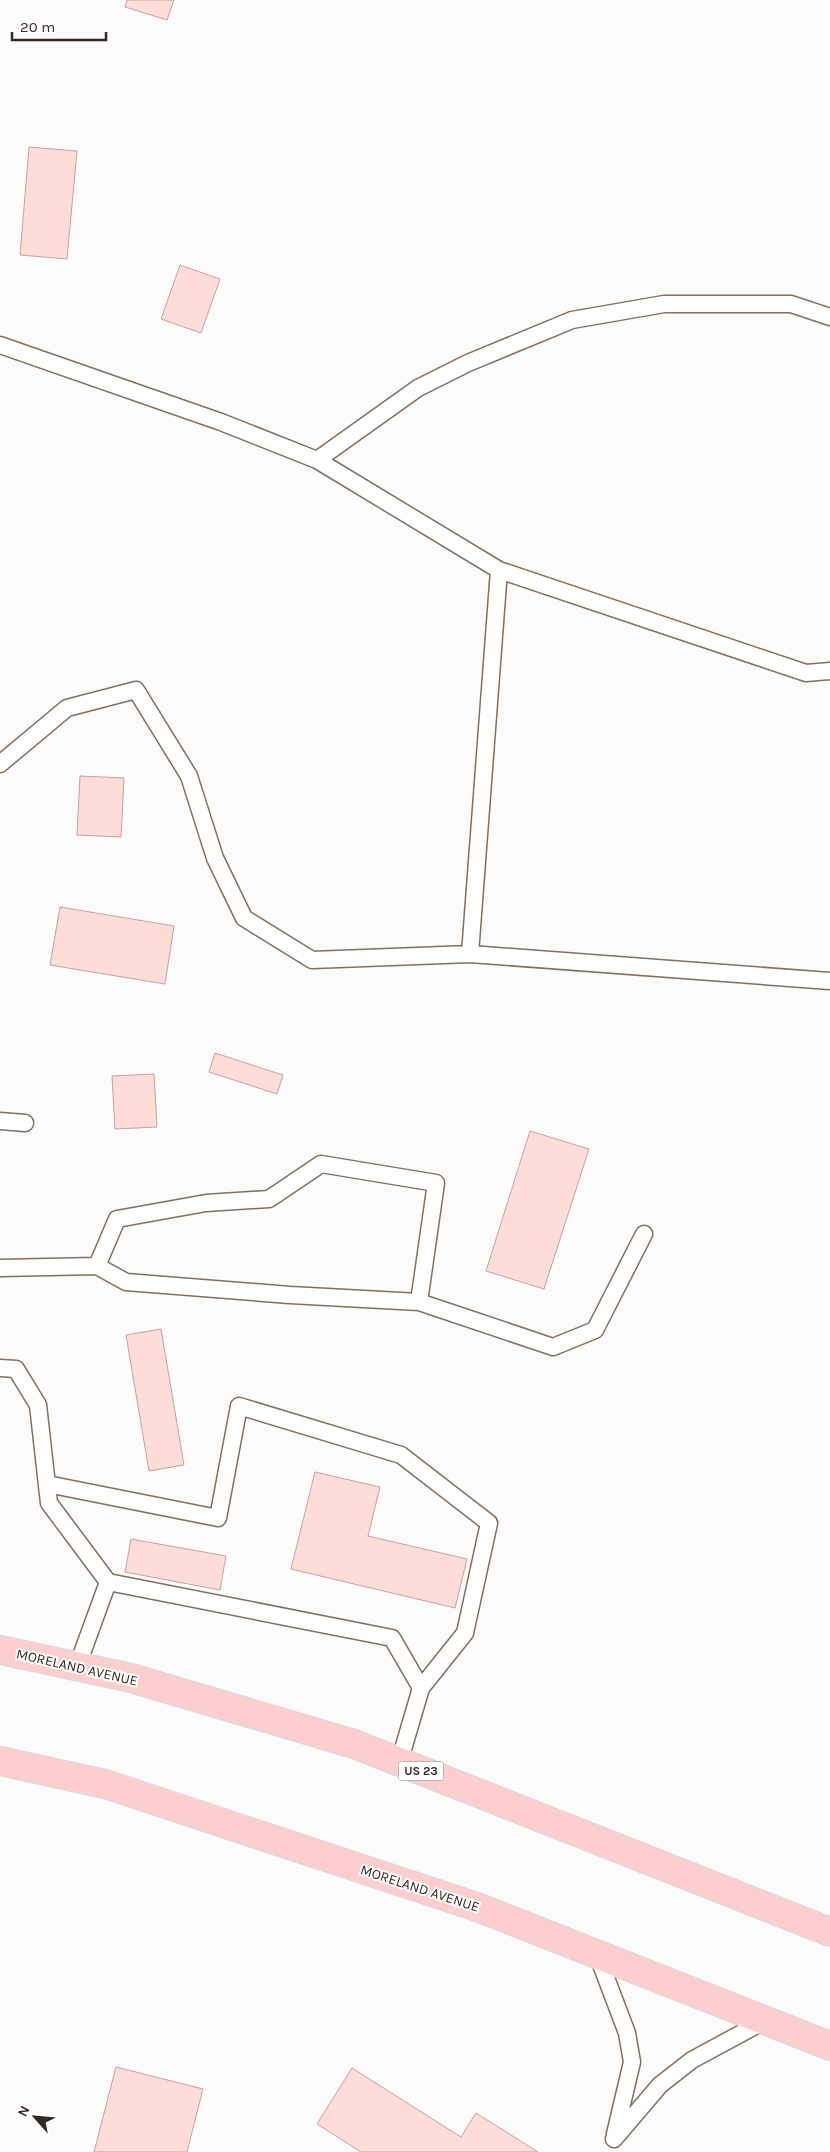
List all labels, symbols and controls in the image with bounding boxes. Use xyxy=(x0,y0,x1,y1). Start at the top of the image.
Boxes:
scale bar xyxy=(12,10,106,42)
text: 20 m xyxy=(20,18,55,36)
street label: MORELAND AVENUE xyxy=(15,1645,139,1690)
road number: US 23 xyxy=(398,1762,444,1780)
street label: MORELAND AVENUE xyxy=(358,1861,481,1916)
north arrow xyxy=(10,2092,60,2142)
text: N xyxy=(14,2103,34,2120)

